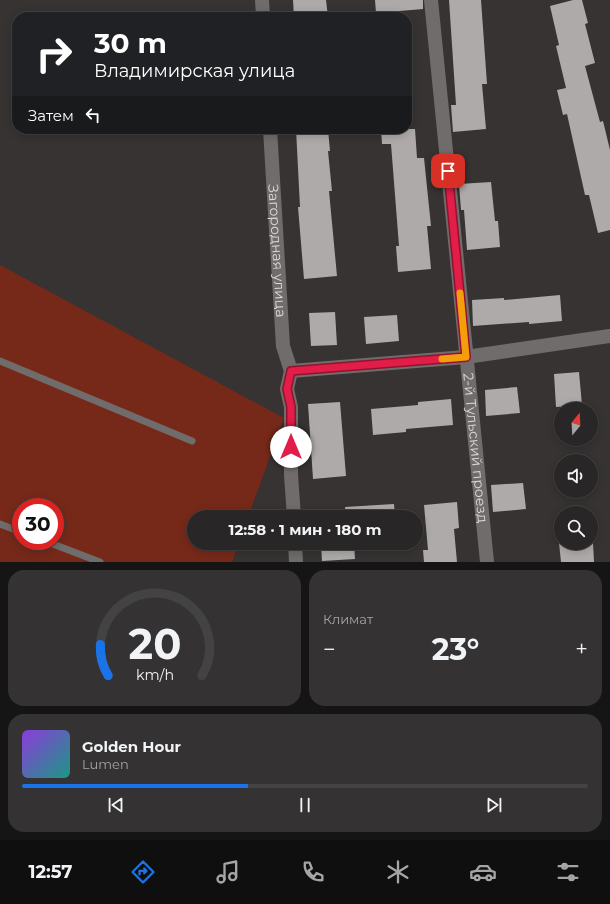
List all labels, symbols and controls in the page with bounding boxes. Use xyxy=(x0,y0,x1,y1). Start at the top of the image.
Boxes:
text: 30 m xyxy=(94,26,167,60)
icon: right xyxy=(28,28,80,80)
text: Владимирская улица xyxy=(94,60,295,82)
icon: left xyxy=(82,104,104,126)
text: Затем xyxy=(28,106,74,125)
pin xyxy=(431,154,465,188)
icon: arrive xyxy=(437,160,459,182)
street label: Загородная улица xyxy=(264,184,290,318)
street label: 2-й Тульский проезд xyxy=(459,372,492,524)
north arrow xyxy=(554,402,598,446)
map controls xyxy=(554,402,598,550)
position arrow xyxy=(270,426,312,468)
button: sound xyxy=(554,454,598,498)
speed limit sign: 30 xyxy=(12,498,64,550)
button: search xyxy=(554,506,598,550)
text: 12:58 · 1 мин · 180 m xyxy=(229,520,381,539)
text: Климат xyxy=(323,611,373,627)
text: 20 xyxy=(128,619,181,669)
text: 23° xyxy=(432,631,479,668)
text: − xyxy=(323,636,336,663)
text: + xyxy=(575,636,588,663)
text: km/h xyxy=(135,666,174,684)
text: Golden Hour xyxy=(82,737,181,756)
text: Lumen xyxy=(82,756,129,772)
icon: previous xyxy=(105,794,127,816)
icon: pause xyxy=(294,794,316,816)
icon: next xyxy=(483,794,505,816)
icon: directions xyxy=(129,858,157,886)
icon: music xyxy=(214,858,242,886)
icon: phone xyxy=(299,858,327,886)
icon: climate xyxy=(384,858,412,886)
icon: car xyxy=(469,858,497,886)
icon: filters xyxy=(554,858,582,886)
text: 12:57 xyxy=(28,861,72,883)

